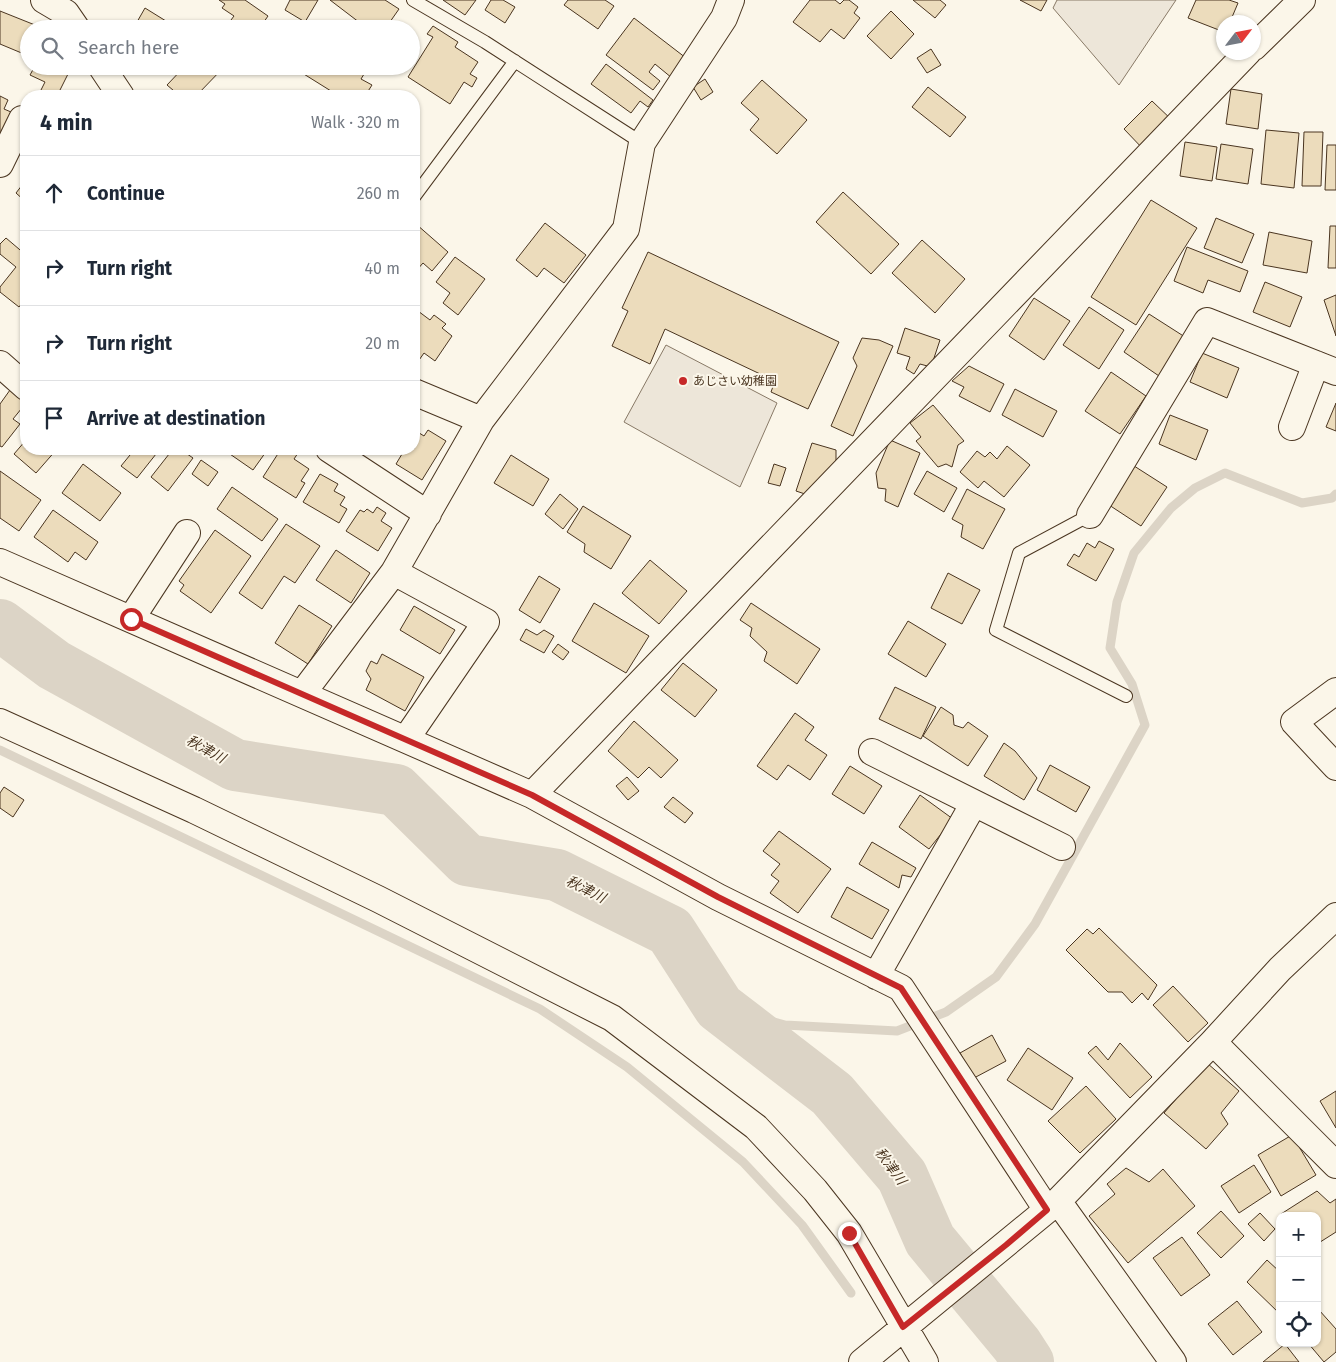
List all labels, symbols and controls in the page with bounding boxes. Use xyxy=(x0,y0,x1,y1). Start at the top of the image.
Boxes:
north arrow xyxy=(1216,15,1261,60)
search box xyxy=(20,20,420,75)
icon: search xyxy=(38,34,66,62)
text: Search here xyxy=(78,36,179,59)
text: 4 min xyxy=(40,110,93,136)
text: Walk · 320 m xyxy=(311,113,400,132)
icon: ahead xyxy=(40,179,68,207)
text: Continue xyxy=(87,182,165,205)
text: 260 m xyxy=(357,184,400,203)
icon: right xyxy=(40,254,68,282)
text: Turn right xyxy=(87,257,172,280)
text: 40 m xyxy=(365,259,400,278)
icon: right xyxy=(40,329,68,357)
text: Turn right xyxy=(87,332,172,355)
text: 20 m xyxy=(365,334,400,353)
place label: あじさい幼稚園 xyxy=(693,374,777,388)
marker: あじさい幼稚園 xyxy=(677,375,689,387)
icon: arrive xyxy=(40,404,68,432)
text: Arrive at destination xyxy=(87,407,266,430)
route start xyxy=(120,608,143,631)
water label: 秋津川 xyxy=(183,732,230,768)
water label: 秋津川 xyxy=(563,872,610,907)
water label: 秋津川 xyxy=(871,1144,911,1190)
map controls xyxy=(1276,1212,1321,1347)
button: + xyxy=(1276,1212,1321,1257)
route end xyxy=(838,1222,861,1245)
button: − xyxy=(1276,1257,1321,1302)
button: locate xyxy=(1276,1302,1321,1347)

